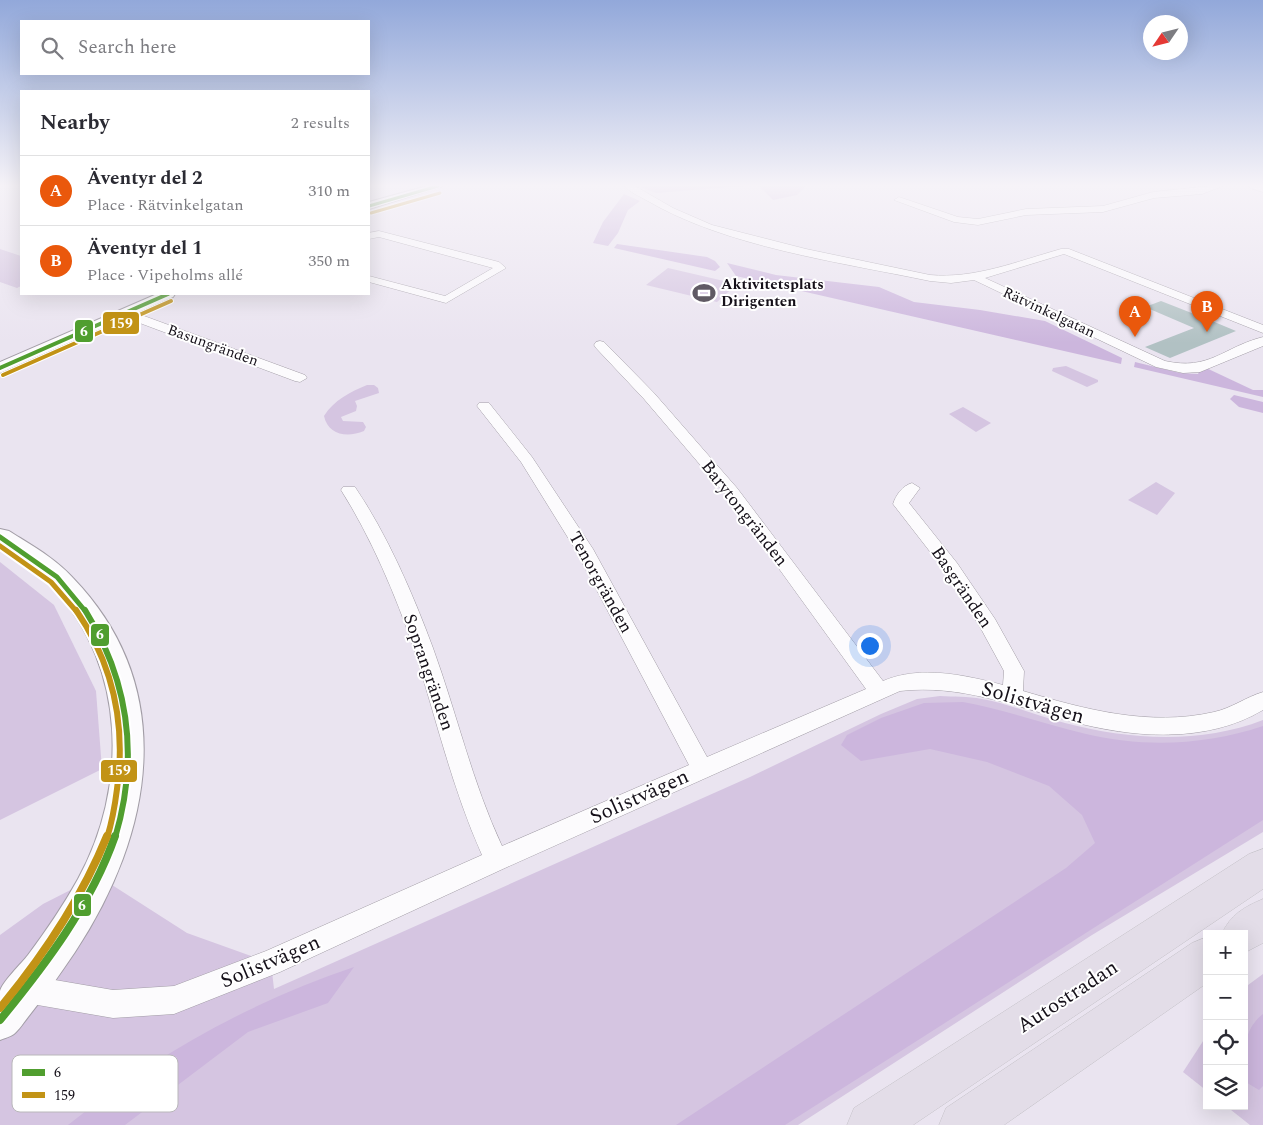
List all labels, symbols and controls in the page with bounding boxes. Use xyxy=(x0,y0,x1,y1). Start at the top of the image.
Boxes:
north arrow xyxy=(1143,15,1188,60)
search box xyxy=(20,20,370,75)
text: Search here xyxy=(78,33,177,62)
icon: search xyxy=(38,34,66,62)
text: Nearby xyxy=(40,107,110,139)
text: 2 results xyxy=(291,111,350,135)
text: Äventyr del 2 xyxy=(87,164,203,193)
text: A xyxy=(50,179,62,203)
text: 310 m xyxy=(308,179,350,203)
text: Place · Rätvinkelgatan xyxy=(87,193,244,217)
text: Äventyr del 1 xyxy=(87,234,203,263)
text: B xyxy=(50,249,62,273)
text: 350 m xyxy=(308,249,350,273)
text: Place · Vipeholms allé xyxy=(87,263,243,287)
place label: Aktivitetsplats Dirigenten xyxy=(721,273,824,313)
sports icon: Aktivitetsplats Dirigenten xyxy=(691,280,717,306)
street label: Rätvinkelgatan xyxy=(999,281,1099,344)
pin: B xyxy=(1191,291,1223,332)
pin: A xyxy=(1119,296,1151,337)
line badge: 159 xyxy=(102,311,140,335)
text: 159 xyxy=(109,313,133,334)
street label: Basungränden xyxy=(164,318,262,373)
line badge: 6 xyxy=(74,319,94,343)
text: 6 xyxy=(80,321,88,342)
street label: Barytongränden xyxy=(694,454,795,572)
street label: Tenorgränden xyxy=(561,526,640,638)
street label: Basgränden xyxy=(924,541,999,634)
street label: Soprangränden xyxy=(396,610,461,734)
line badge: 6 xyxy=(90,623,110,647)
text: 6 xyxy=(96,624,104,645)
your location xyxy=(857,633,883,659)
street label: Solistvägen xyxy=(977,673,1088,733)
line badge: 159 xyxy=(100,759,138,783)
text: 159 xyxy=(107,760,131,781)
street label: Solistvägen xyxy=(585,761,694,833)
line badge: 6 xyxy=(73,893,92,917)
text: 6 xyxy=(78,895,86,916)
street label: Solistvägen xyxy=(215,927,325,997)
map controls xyxy=(1203,930,1248,1110)
button: + xyxy=(1203,930,1248,975)
street label: Autostradan xyxy=(1010,952,1125,1042)
button: − xyxy=(1203,975,1248,1020)
button: locate xyxy=(1203,1020,1248,1065)
legend xyxy=(12,1055,178,1112)
text: 6 xyxy=(54,1062,61,1083)
button: layers xyxy=(1203,1065,1248,1110)
text: 159 xyxy=(54,1085,75,1106)

